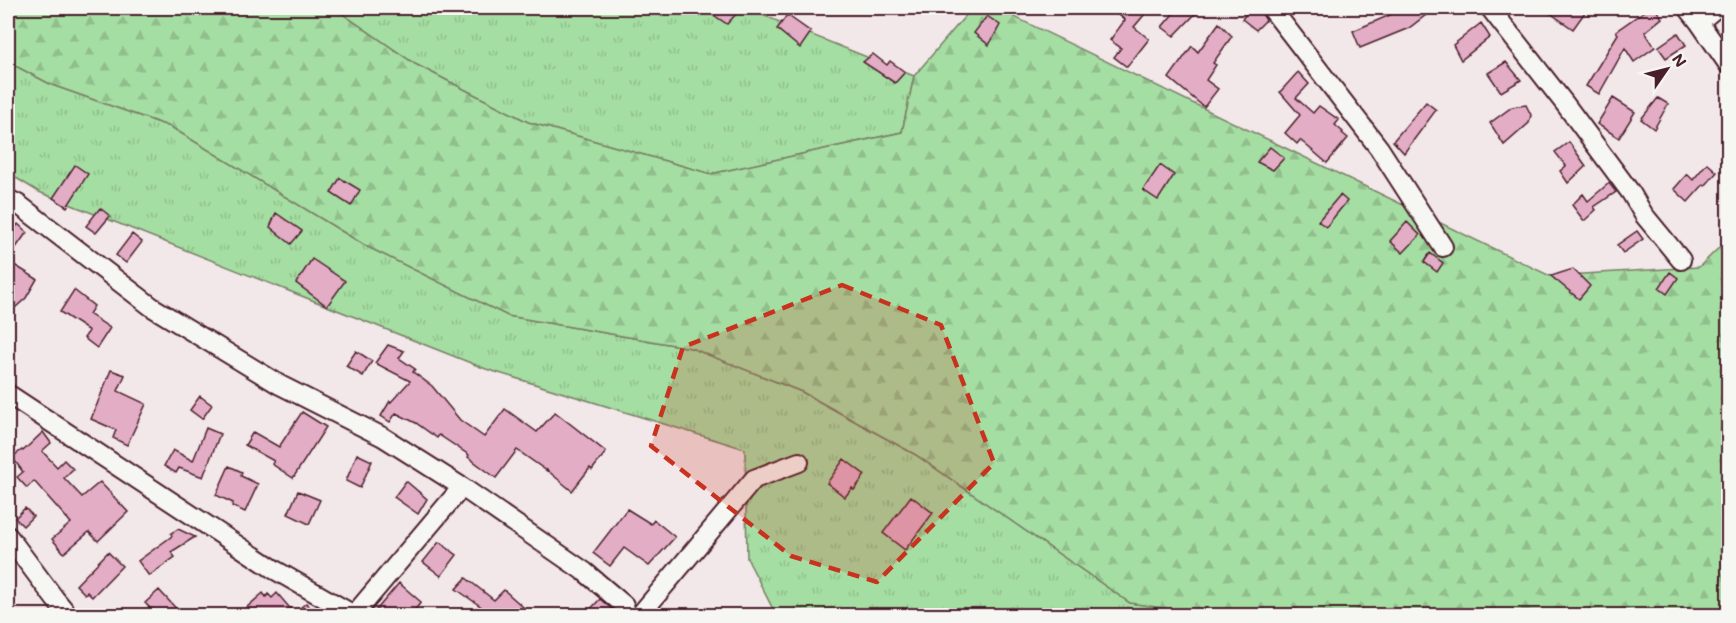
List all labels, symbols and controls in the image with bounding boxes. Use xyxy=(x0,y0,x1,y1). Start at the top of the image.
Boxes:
north arrow xyxy=(1637,39,1697,99)
text: N xyxy=(1668,49,1692,71)

